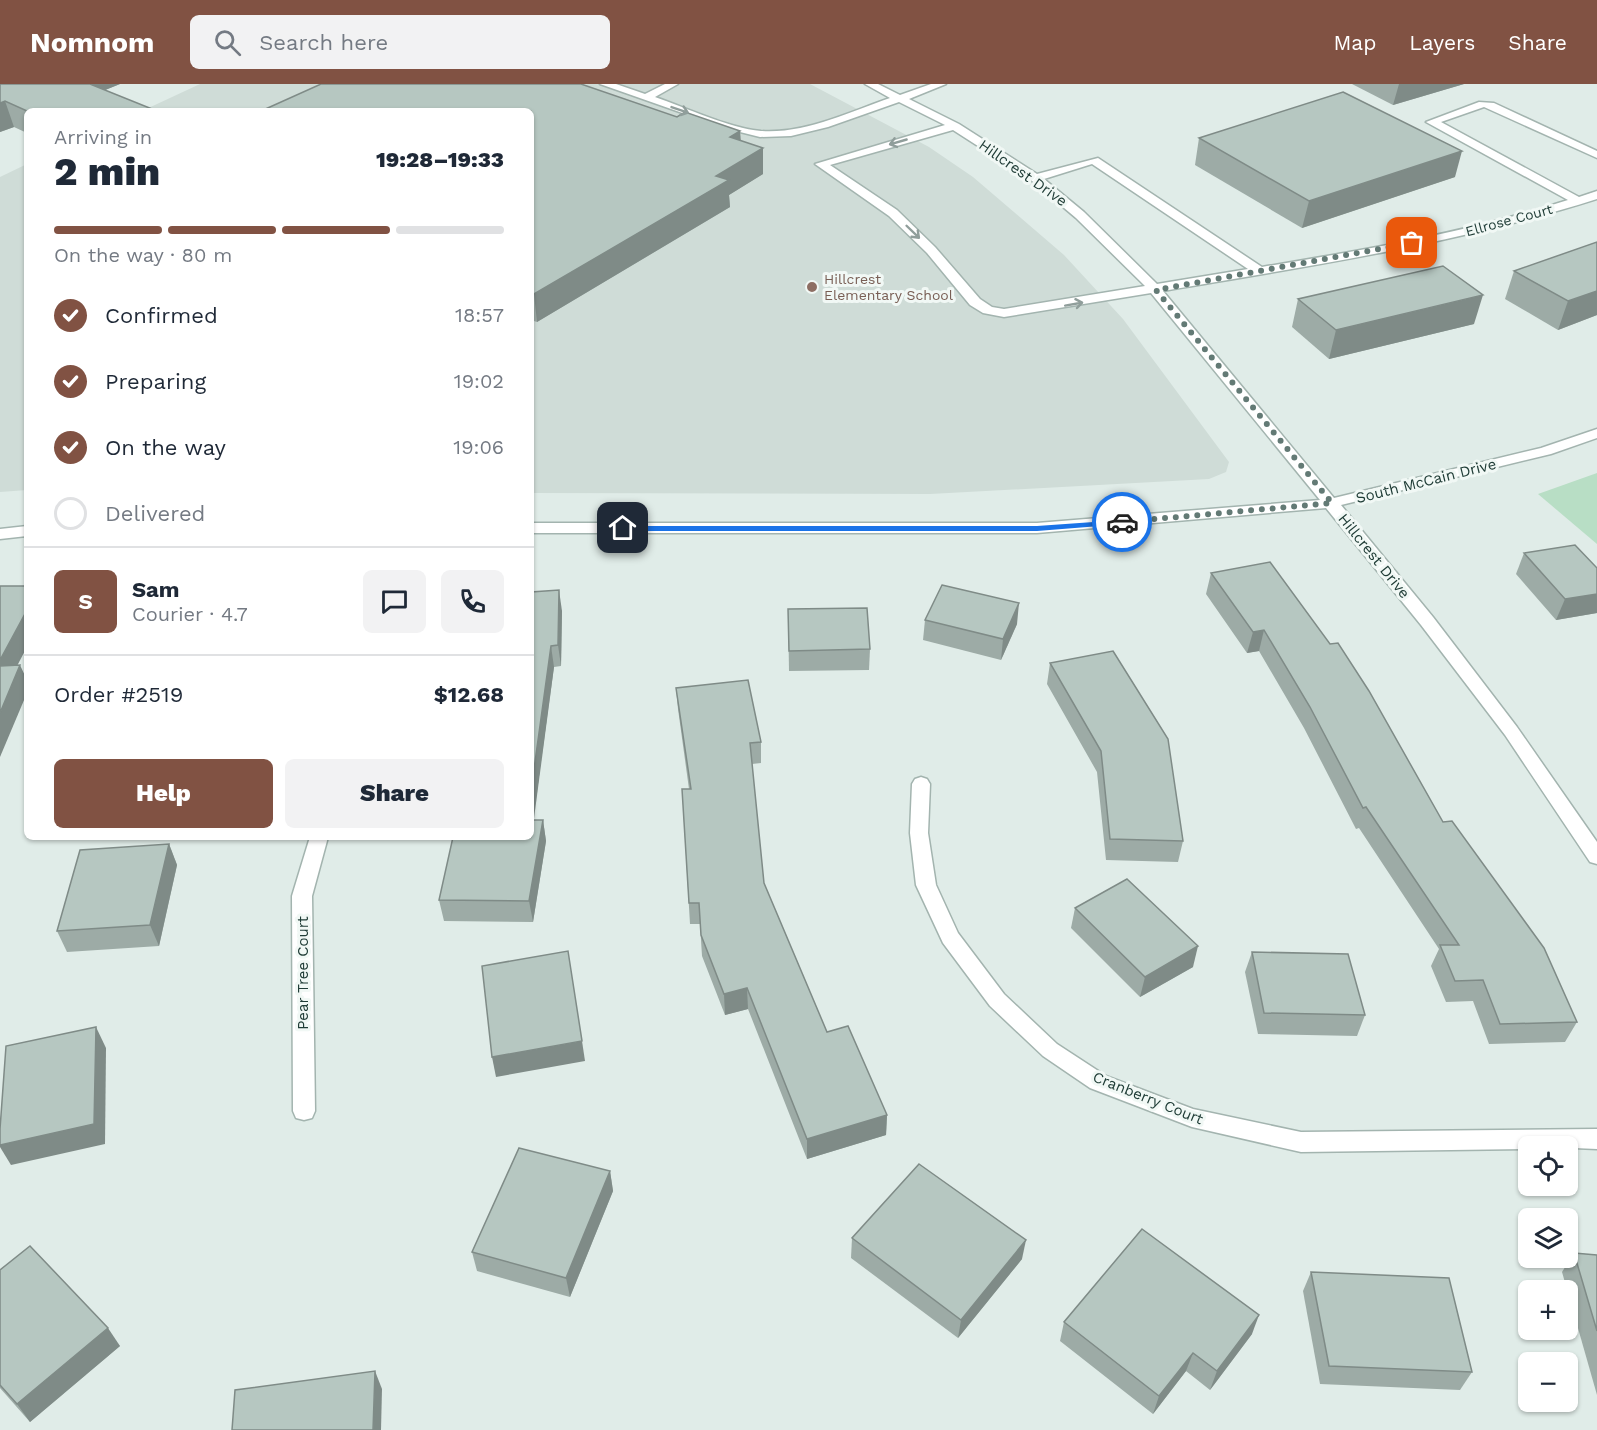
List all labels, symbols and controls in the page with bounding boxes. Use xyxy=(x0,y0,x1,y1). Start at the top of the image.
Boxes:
search box xyxy=(190,15,610,69)
text: Nomnom xyxy=(30,26,154,59)
icon: search xyxy=(211,26,244,59)
text: Search here xyxy=(259,30,388,55)
text: Map xyxy=(1333,30,1376,55)
text: Layers xyxy=(1409,30,1475,55)
text: Share xyxy=(1508,30,1567,55)
one-way arrow xyxy=(670,105,689,116)
text: Arriving in xyxy=(54,125,152,149)
street label: Hillcrest Drive xyxy=(975,136,1071,210)
one-way arrow xyxy=(889,137,908,148)
text: 19:28–19:33 xyxy=(376,147,504,172)
text: 2 min xyxy=(54,149,160,194)
street label: Ellrose Court xyxy=(1464,201,1554,239)
pin xyxy=(1386,217,1437,268)
one-way arrow xyxy=(905,225,920,239)
icon: bag xyxy=(1395,226,1428,259)
text: On the way · 80 m xyxy=(54,243,232,267)
place label: Hillcrest Elementary School xyxy=(824,271,954,303)
marker: Hillcrest Elementary School xyxy=(805,280,819,294)
one-way arrow xyxy=(1063,298,1083,309)
icon: check xyxy=(54,299,87,332)
text: Confirmed xyxy=(105,303,218,328)
text: 18:57 xyxy=(455,303,504,327)
icon: check xyxy=(54,365,87,398)
text: Preparing xyxy=(105,369,206,394)
text: 19:02 xyxy=(454,369,504,393)
icon: check xyxy=(54,431,87,464)
text: On the way xyxy=(105,435,226,460)
text: 19:06 xyxy=(453,435,504,459)
street label: South McCain Drive xyxy=(1354,455,1498,507)
courier xyxy=(1092,492,1152,552)
text: Delivered xyxy=(105,501,205,526)
pin xyxy=(597,502,648,553)
icon: car xyxy=(1106,506,1139,539)
street label: Hillcrest Drive xyxy=(1334,510,1414,602)
icon: home xyxy=(606,511,639,544)
button: chat xyxy=(363,570,426,633)
button: phone xyxy=(441,570,504,633)
text: Sam xyxy=(132,577,180,602)
text: S xyxy=(78,589,93,614)
text: Courier · 4.7 xyxy=(132,602,248,626)
text: Order #2519 xyxy=(54,682,183,707)
text: $12.68 xyxy=(434,682,504,707)
button: Help xyxy=(54,759,273,828)
button: Share xyxy=(285,759,504,828)
street label: Pear Tree Court xyxy=(294,916,312,1030)
street label: Cranberry Court xyxy=(1090,1068,1206,1129)
map controls xyxy=(1518,1136,1578,1412)
button: locate xyxy=(1518,1136,1578,1196)
button: layers xyxy=(1518,1208,1578,1268)
button: + xyxy=(1518,1280,1578,1340)
button: − xyxy=(1518,1352,1578,1412)

